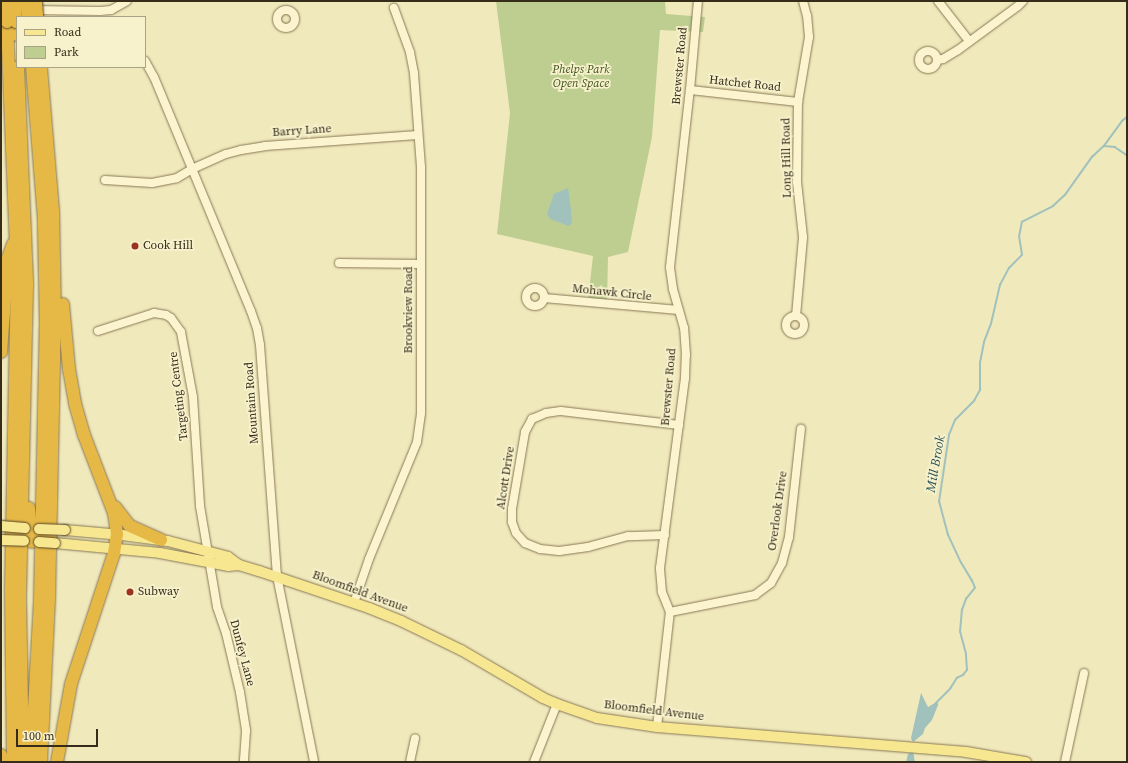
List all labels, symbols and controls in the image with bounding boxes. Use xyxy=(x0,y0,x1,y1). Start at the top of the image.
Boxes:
legend xyxy=(16,16,146,68)
text: Road xyxy=(54,24,81,40)
street label: Brewster Road xyxy=(669,27,691,105)
text: Park xyxy=(54,44,79,60)
park label: Phelps Park Open Space xyxy=(552,63,610,91)
street label: Hatchet Road xyxy=(708,73,782,95)
street label: Long Hill Road xyxy=(779,118,795,198)
street label: Barry Lane xyxy=(272,122,332,140)
place label: Cook Hill xyxy=(143,239,193,253)
marker: Cook Hill xyxy=(130,241,140,251)
street label: Brookview Road xyxy=(402,267,416,353)
street label: Mohawk Circle xyxy=(571,282,653,304)
street label: Brewster Road xyxy=(658,348,680,426)
street label: Targeting Centre xyxy=(166,351,192,441)
street label: Mountain Road xyxy=(242,362,262,444)
water label: Mill Brook xyxy=(923,434,949,494)
street label: Alcott Drive xyxy=(494,446,518,510)
street label: Overlook Drive xyxy=(765,470,791,552)
street label: Bloomfield Avenue xyxy=(310,568,410,616)
place label: Subway xyxy=(138,585,179,599)
marker: Subway xyxy=(125,587,135,597)
street label: Dunfey Lane xyxy=(226,618,258,688)
street label: Bloomfield Avenue xyxy=(603,698,705,724)
scale bar xyxy=(18,721,100,747)
text: 100 m xyxy=(23,728,55,744)

